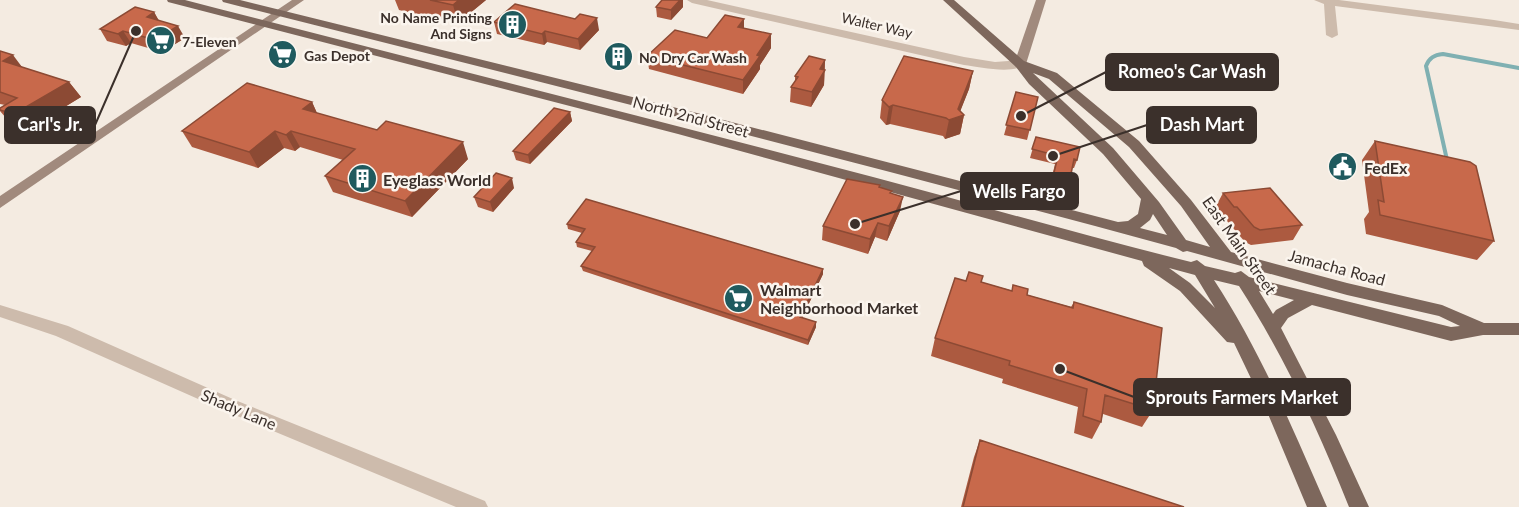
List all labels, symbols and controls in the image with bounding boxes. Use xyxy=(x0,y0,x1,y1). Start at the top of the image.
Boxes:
place label: No Name Printing And Signs xyxy=(380,9,493,42)
building icon: No Name Printing And Signs xyxy=(497,9,529,41)
street label: Walter Way xyxy=(840,9,915,42)
supermarket icon: 7-Eleven xyxy=(145,25,177,57)
place label: 7-Eleven xyxy=(182,33,237,50)
supermarket icon: Gas Depot xyxy=(267,39,299,71)
building icon: No Dry Car Wash xyxy=(602,41,634,73)
place label: Gas Depot xyxy=(304,47,371,64)
place label: No Dry Car Wash xyxy=(639,49,747,66)
callout: Romeo's Car Wash xyxy=(1106,54,1278,90)
text: Romeo's Car Wash xyxy=(1118,60,1266,82)
street label: North 2nd Street xyxy=(631,91,751,141)
callout: Carl's Jr. xyxy=(5,107,95,143)
callout: Dash Mart xyxy=(1147,107,1256,143)
text: Carl's Jr. xyxy=(17,113,83,135)
text: Dash Mart xyxy=(1160,113,1244,135)
public building icon: FedEx xyxy=(1327,151,1359,183)
place label: FedEx xyxy=(1364,158,1408,177)
building icon: Eyeglass World xyxy=(346,163,378,195)
place label: Eyeglass World xyxy=(383,170,491,189)
callout: Wells Fargo xyxy=(961,173,1078,209)
text: Wells Fargo xyxy=(972,180,1066,202)
street label: East Main Street xyxy=(1199,192,1281,298)
street label: Jamacha Road xyxy=(1286,245,1388,289)
place label: Walmart Neighborhood Market xyxy=(760,280,918,317)
supermarket icon: Walmart Neighborhood Market xyxy=(723,282,755,314)
callout: Sprouts Farmers Market xyxy=(1134,379,1350,415)
street label: Shady Lane xyxy=(199,385,279,433)
text: Sprouts Farmers Market xyxy=(1146,386,1338,408)

